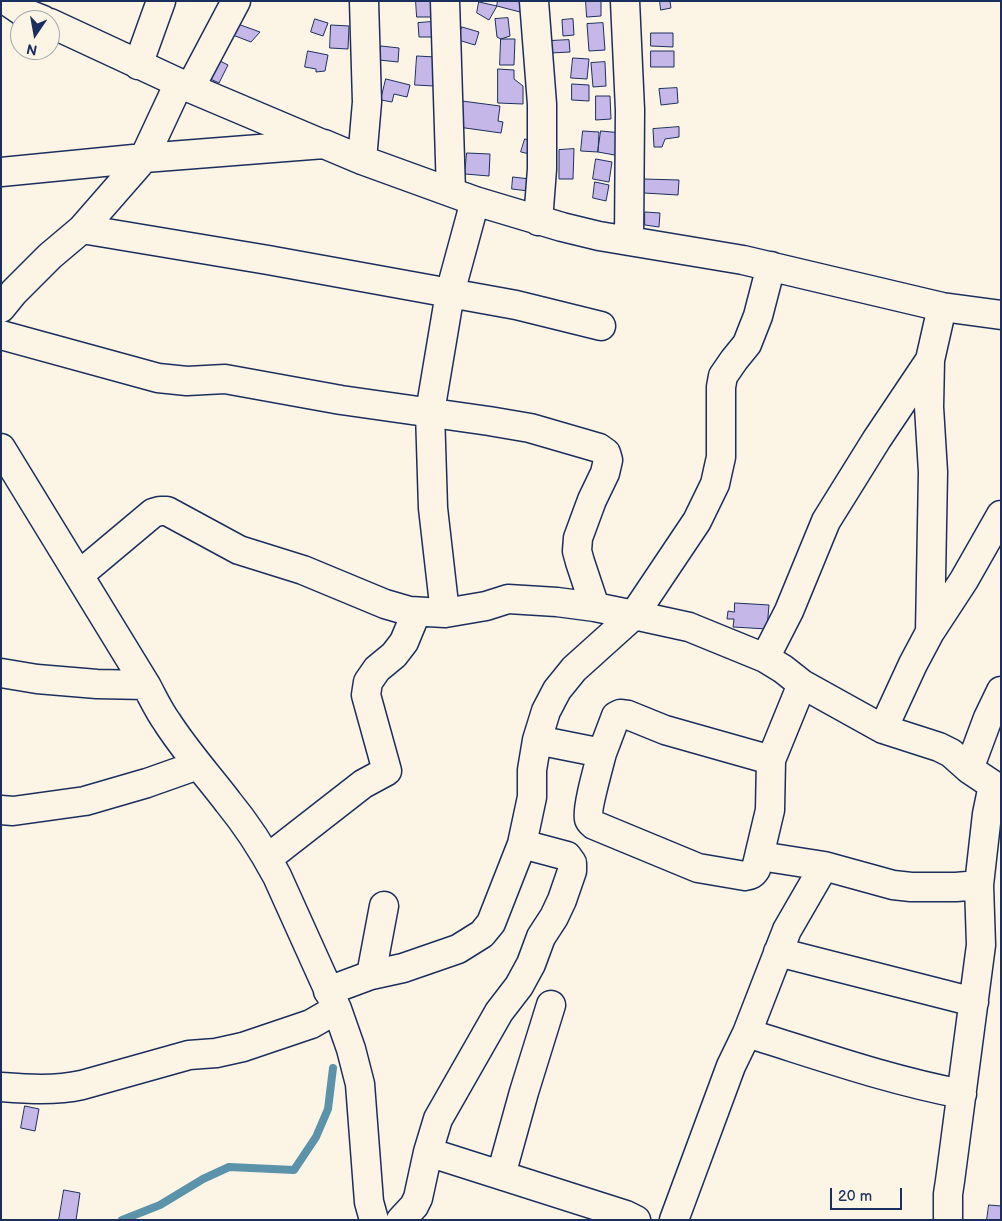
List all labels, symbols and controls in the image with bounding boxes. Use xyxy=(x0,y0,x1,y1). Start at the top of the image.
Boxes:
north arrow xyxy=(10,10,60,60)
text: N xyxy=(25,40,39,59)
scale bar xyxy=(832,1178,904,1210)
text: 20 m xyxy=(838,1187,872,1206)

